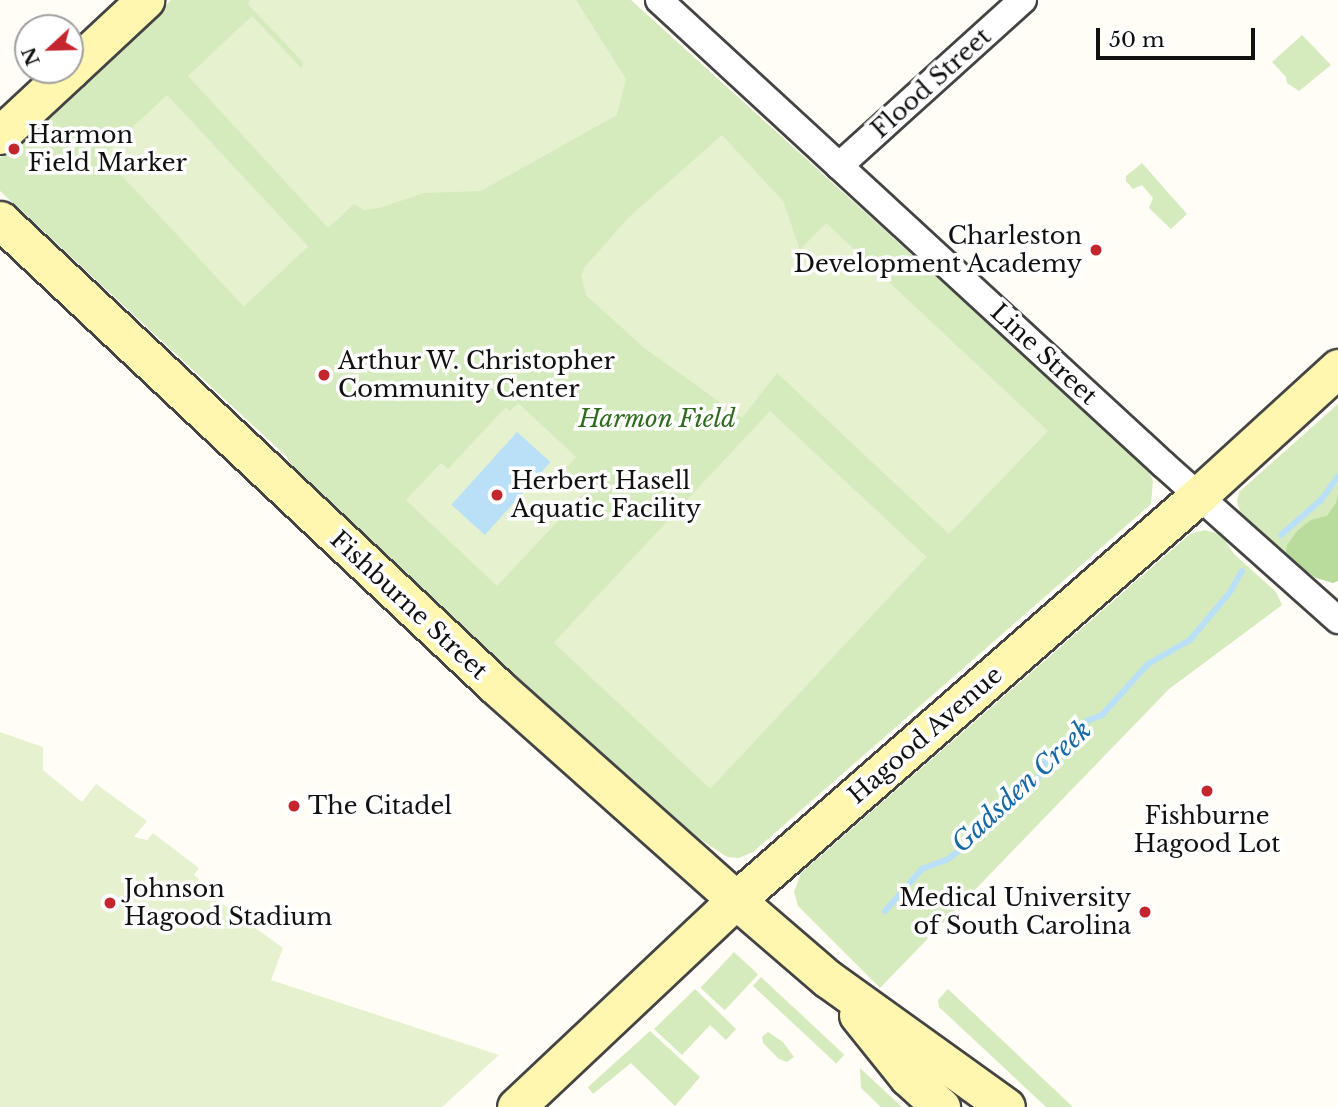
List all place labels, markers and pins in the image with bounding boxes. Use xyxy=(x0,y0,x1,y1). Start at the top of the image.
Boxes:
place label: Harmon Field Marker xyxy=(28,121,187,177)
marker: Harmon Field Marker xyxy=(6,141,22,157)
place label: Charleston Development Academy xyxy=(793,222,1082,278)
marker: Charleston Development Academy xyxy=(1088,242,1104,258)
place label: Arthur W. Christopher Community Center xyxy=(338,347,617,403)
marker: Arthur W. Christopher Community Center xyxy=(316,367,332,383)
place label: Herbert Hasell Aquatic Facility xyxy=(511,467,701,523)
marker: Herbert Hasell Aquatic Facility xyxy=(489,487,505,503)
marker: Fishburne Hagood Lot xyxy=(1199,783,1215,799)
place label: The Citadel xyxy=(308,792,452,820)
marker: The Citadel xyxy=(286,798,302,814)
place label: Fishburne Hagood Lot xyxy=(1134,802,1280,858)
place label: Johnson Hagood Stadium xyxy=(124,875,332,931)
place label: Medical University of South Carolina xyxy=(899,884,1131,940)
marker: Johnson Hagood Stadium xyxy=(102,895,118,911)
marker: Medical University of South Carolina xyxy=(1137,904,1153,920)

